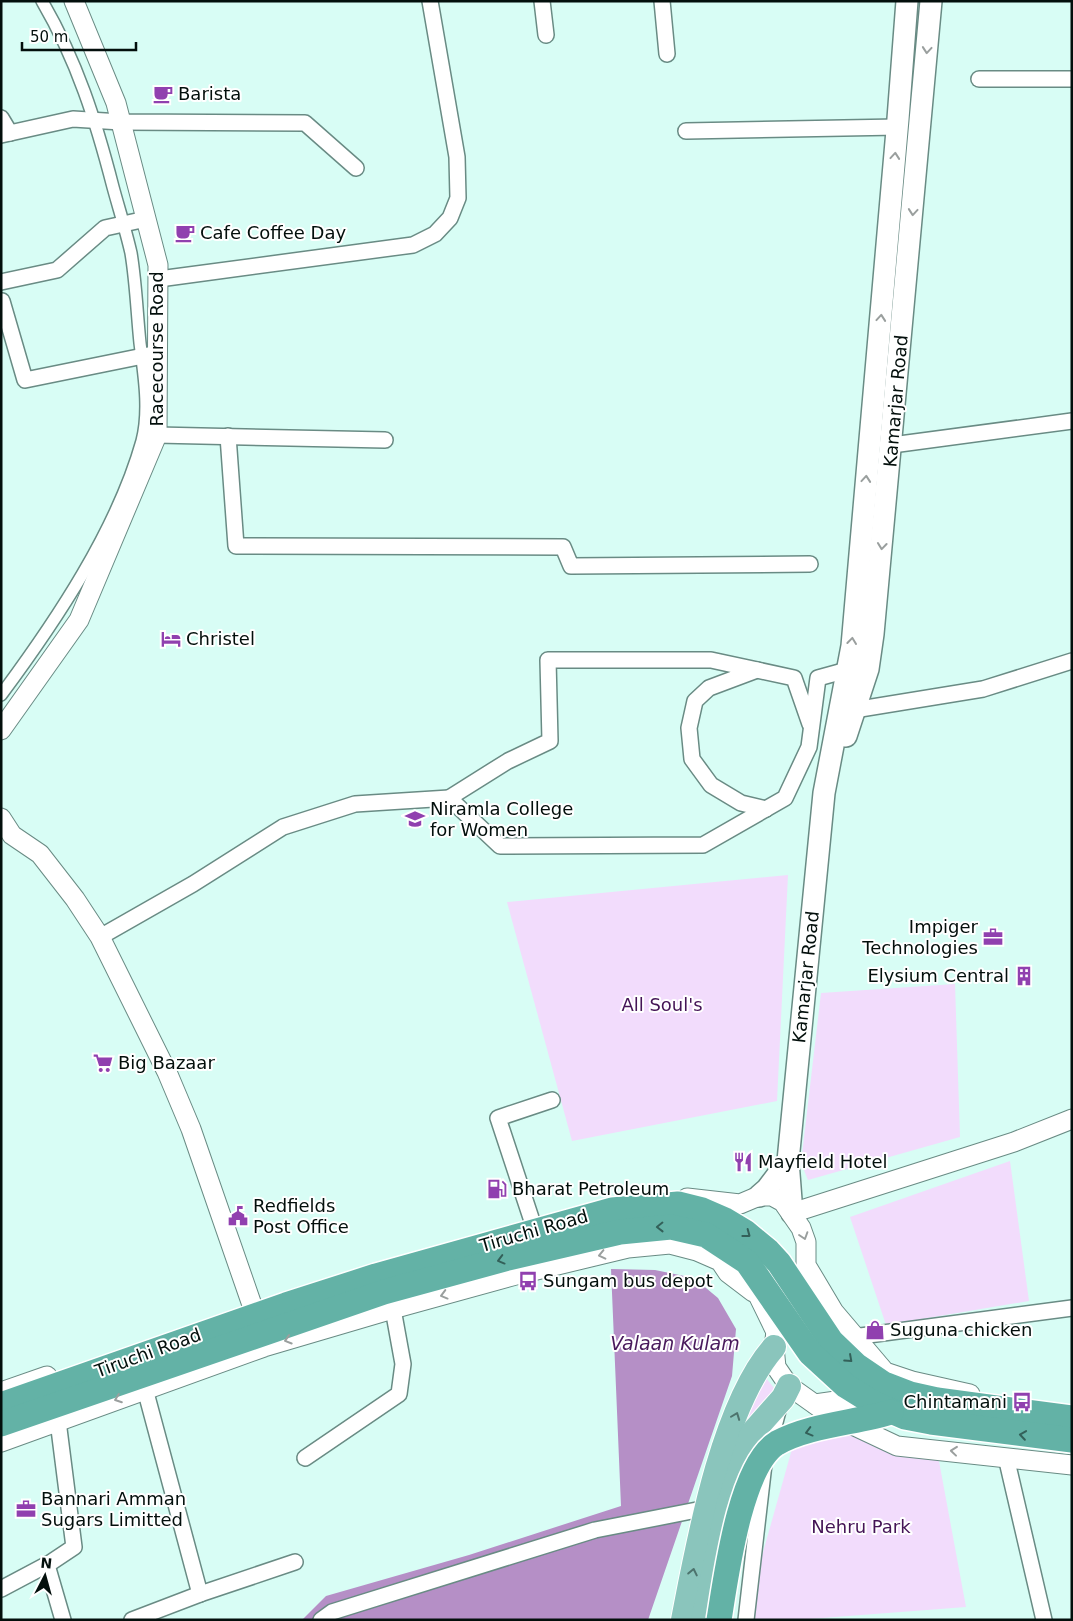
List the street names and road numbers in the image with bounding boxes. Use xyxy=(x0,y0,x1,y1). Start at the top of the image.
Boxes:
street label: Racecourse Road xyxy=(146,271,167,427)
street label: Kamarjar Road xyxy=(879,334,912,468)
street label: Kamarjar Road xyxy=(788,910,823,1044)
street label: Tiruchi Road xyxy=(476,1205,590,1256)
street label: Tiruchi Road xyxy=(91,1324,204,1382)

